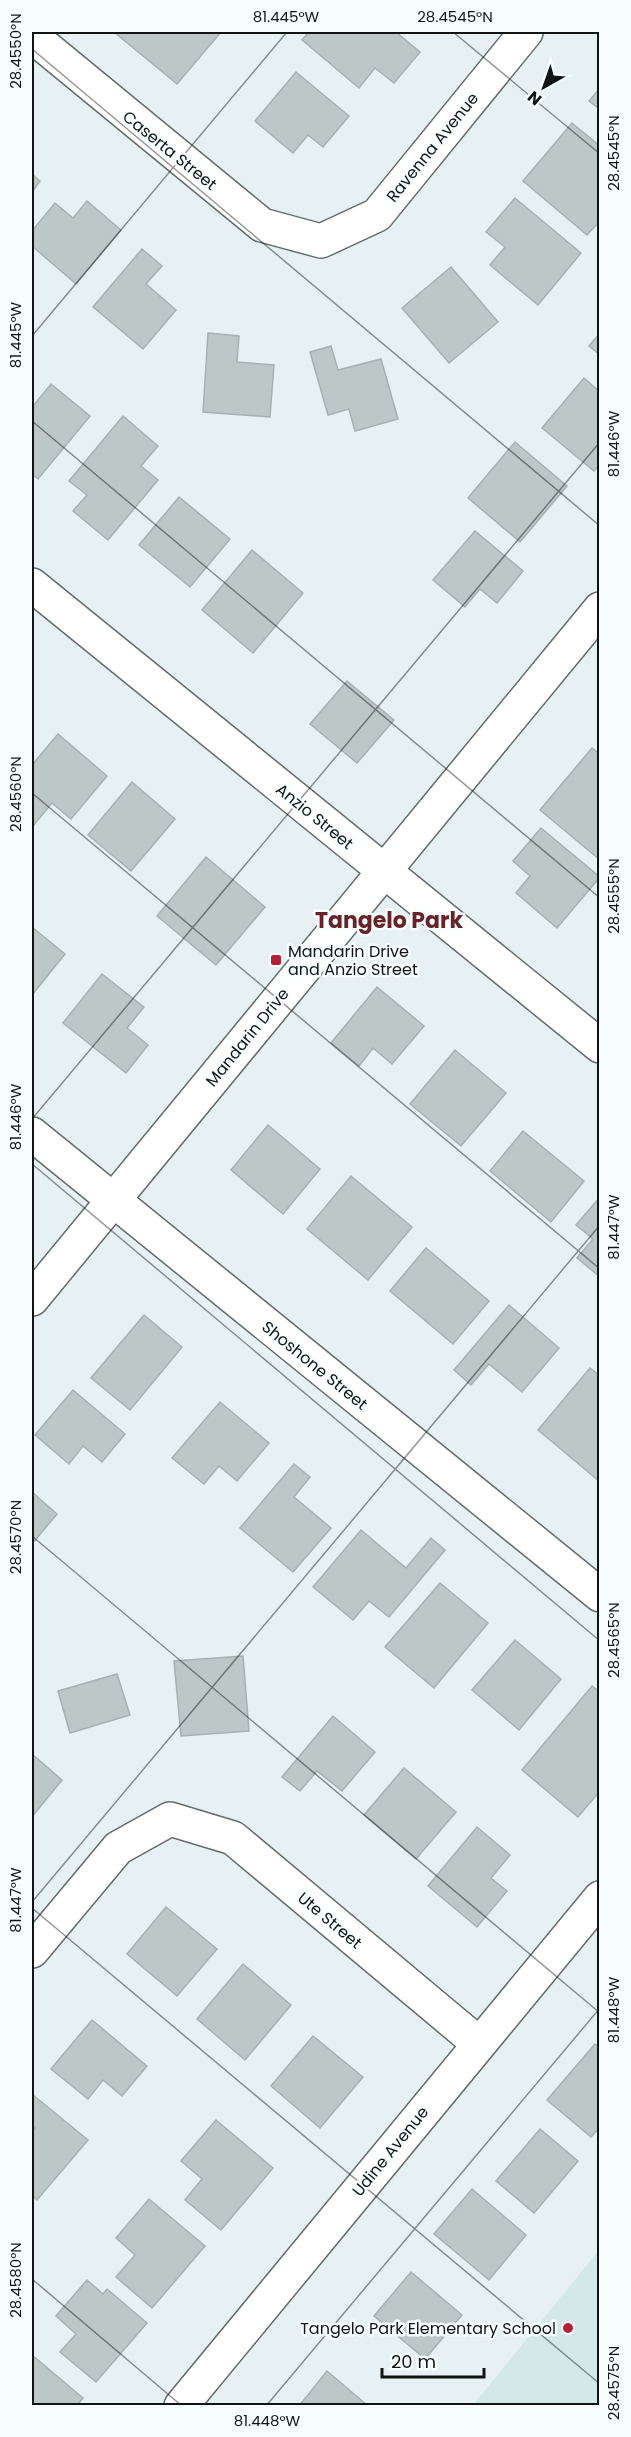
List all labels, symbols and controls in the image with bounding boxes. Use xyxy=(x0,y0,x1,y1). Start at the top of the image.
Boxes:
text: 81.445°W xyxy=(253,6,320,27)
text: 28.4545°N xyxy=(417,6,493,27)
text: 28.4550°N xyxy=(5,13,26,89)
north arrow xyxy=(514,57,574,117)
text: N xyxy=(523,85,547,111)
street label: Ravenna Avenue xyxy=(381,88,484,207)
street label: Caserta Street xyxy=(118,105,222,196)
text: 28.4545°N xyxy=(603,115,624,191)
text: 81.445°W xyxy=(5,301,26,368)
text: 81.446°W xyxy=(603,410,624,477)
text: 28.4560°N xyxy=(5,756,26,832)
street label: Anzio Street xyxy=(271,778,358,855)
text: 28.4555°N xyxy=(603,858,624,934)
district label: Tangelo Park xyxy=(315,905,463,936)
place label: Mandarin Drive and Anzio Street xyxy=(288,940,418,981)
marker: Mandarin Drive and Anzio Street xyxy=(269,953,283,967)
street label: Mandarin Drive xyxy=(200,983,294,1092)
text: 81.446°W xyxy=(5,1083,26,1150)
text: 81.447°W xyxy=(603,1194,624,1260)
street label: Shoshone Street xyxy=(257,1316,373,1415)
text: 28.4570°N xyxy=(5,1500,26,1574)
text: 28.4565°N xyxy=(603,1602,624,1678)
text: 81.447°W xyxy=(5,1867,26,1933)
street label: Ute Street xyxy=(293,1887,367,1954)
text: 81.448°W xyxy=(603,1976,624,2043)
street label: Udine Avenue xyxy=(347,2101,434,2201)
text: 28.4580°N xyxy=(5,2242,26,2318)
place label: Tangelo Park Elementary School xyxy=(300,2317,556,2340)
marker: Tangelo Park Elementary School xyxy=(561,2321,575,2335)
scale bar xyxy=(382,2341,484,2379)
text: 28.4575°N xyxy=(603,2346,624,2420)
text: 20 m xyxy=(391,2349,436,2374)
text: 81.448°W xyxy=(234,2410,301,2431)

